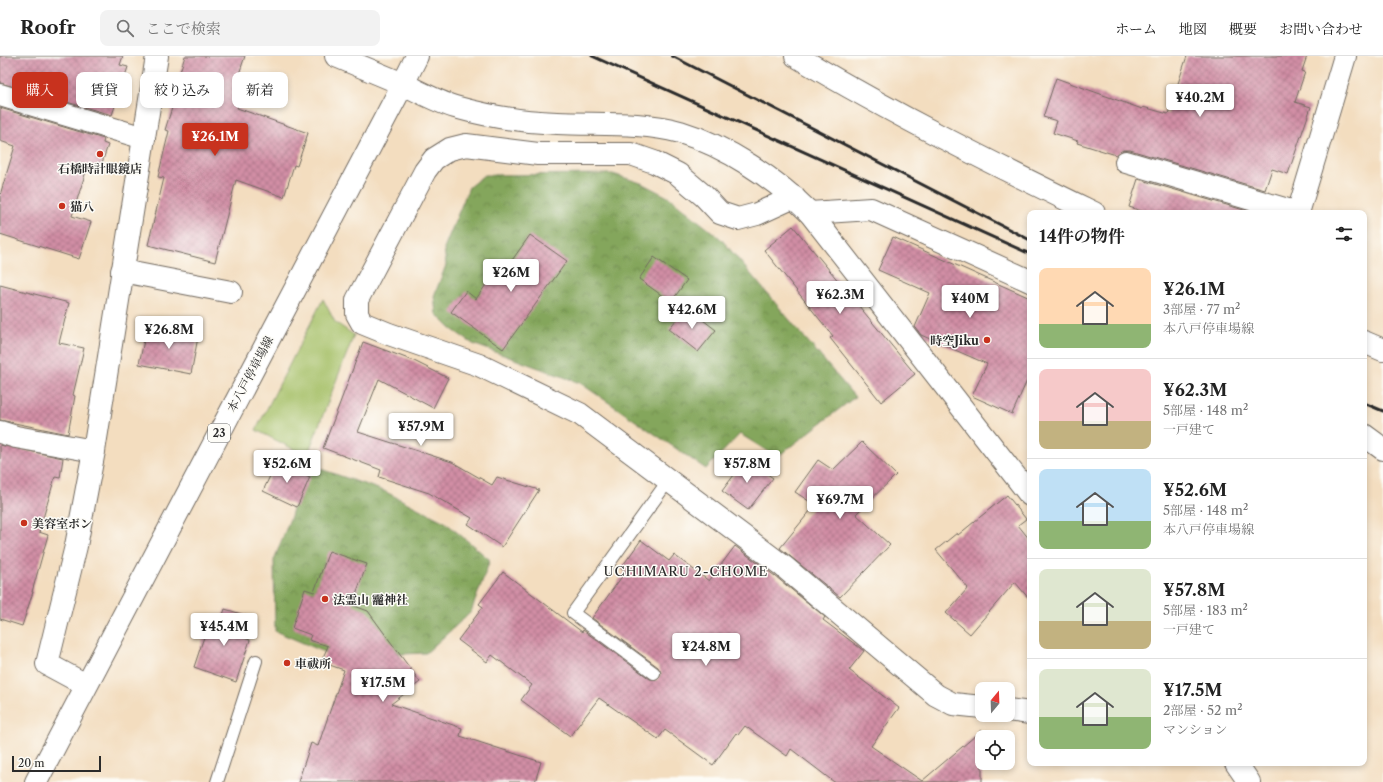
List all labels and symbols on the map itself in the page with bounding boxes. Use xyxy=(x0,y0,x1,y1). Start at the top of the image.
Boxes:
pin: ¥40.2M xyxy=(1167,84,1233,118)
pin: ¥26.1M xyxy=(182,123,248,157)
marker: 石橋時計眼鏡店 xyxy=(95,149,105,159)
place label: 石橋時計眼鏡店 xyxy=(58,161,142,176)
place label: 猫八 xyxy=(70,199,94,214)
marker: 猫八 xyxy=(57,201,67,211)
pin: ¥26M xyxy=(487,259,535,293)
pin: ¥62.3M xyxy=(807,281,873,315)
pin: ¥40M xyxy=(946,285,994,319)
pin: ¥42.6M xyxy=(659,296,725,330)
pin: ¥26.8M xyxy=(136,316,202,350)
street label: 本八戸停車場線 xyxy=(224,333,276,415)
place label: 時空Jiku xyxy=(930,333,979,348)
marker: 時空Jiku xyxy=(982,335,992,345)
pin: ¥57.9M xyxy=(388,413,454,447)
road number: 23 xyxy=(208,424,230,442)
pin: ¥52.6M xyxy=(254,450,320,484)
pin: ¥57.8M xyxy=(714,450,780,484)
pin: ¥69.7M xyxy=(807,486,873,520)
place label: 美容室ボン xyxy=(32,516,92,531)
marker: 美容室ボン xyxy=(19,518,29,528)
district label: UCHIMARU 2-CHOME xyxy=(604,563,768,579)
place label: 法霊山 龗神社 xyxy=(333,592,408,607)
marker: 法霊山 龗神社 xyxy=(320,594,330,604)
pin: ¥45.4M xyxy=(191,613,257,647)
pin: ¥24.8M xyxy=(673,633,739,667)
place label: 車祓所 xyxy=(295,656,331,671)
marker: 車祓所 xyxy=(282,658,292,668)
pin: ¥17.5M xyxy=(350,669,416,703)
north arrow xyxy=(975,682,1015,722)
scale bar xyxy=(12,754,101,773)

